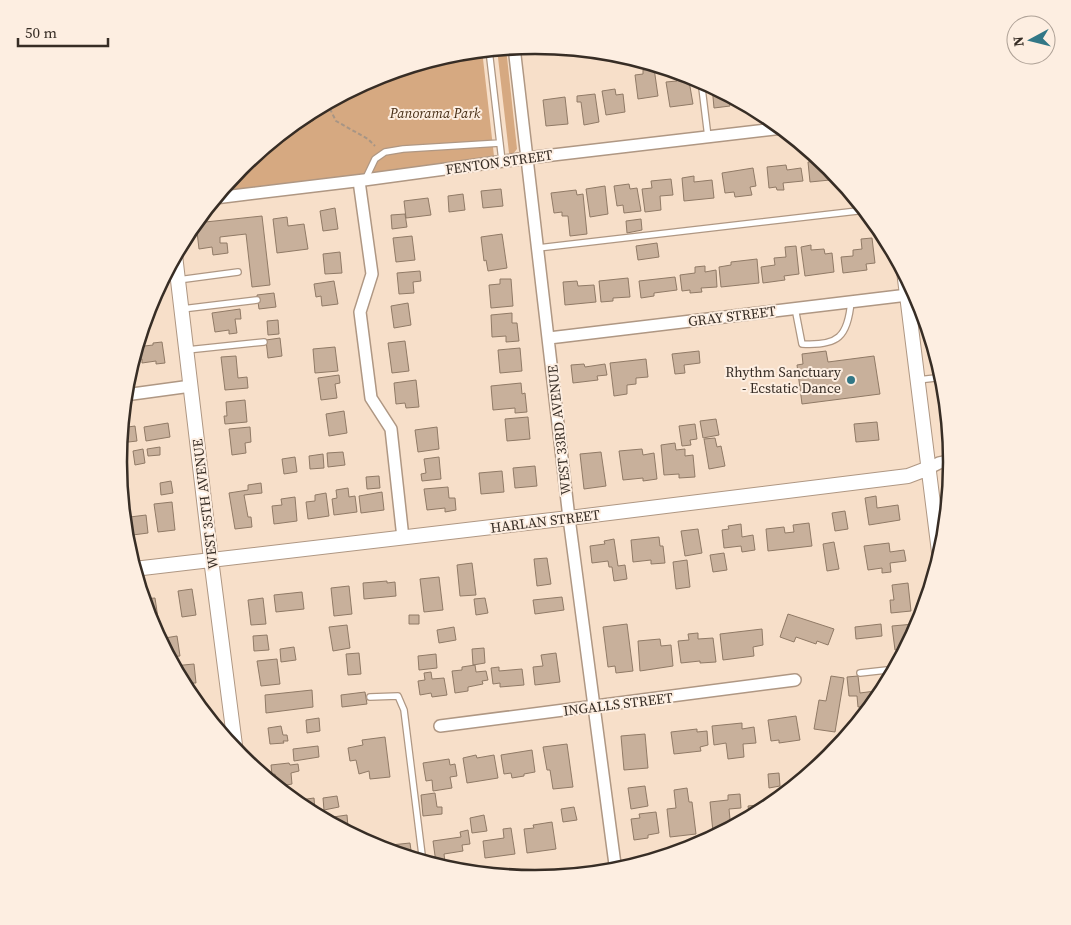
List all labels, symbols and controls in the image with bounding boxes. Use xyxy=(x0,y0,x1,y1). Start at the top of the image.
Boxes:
scale bar xyxy=(18,15,108,47)
north arrow xyxy=(1006,15,1056,65)
text: 50 m xyxy=(25,22,57,43)
text: N xyxy=(1008,35,1029,48)
park label: Panorama Park xyxy=(389,103,481,123)
street label: FENTON STREET xyxy=(444,144,554,179)
street label: GRAY STREET xyxy=(687,301,778,331)
place label: Rhythm Sanctuary - Ecstatic Dance xyxy=(725,362,842,398)
street label: WEST 33RD AVENUE xyxy=(542,364,576,496)
marker: Rhythm Sanctuary - Ecstatic Dance xyxy=(845,374,857,386)
street label: WEST 35TH AVENUE xyxy=(187,438,223,570)
street label: HARLAN STREET xyxy=(489,504,601,538)
street label: INGALLS STREET xyxy=(562,687,674,721)

